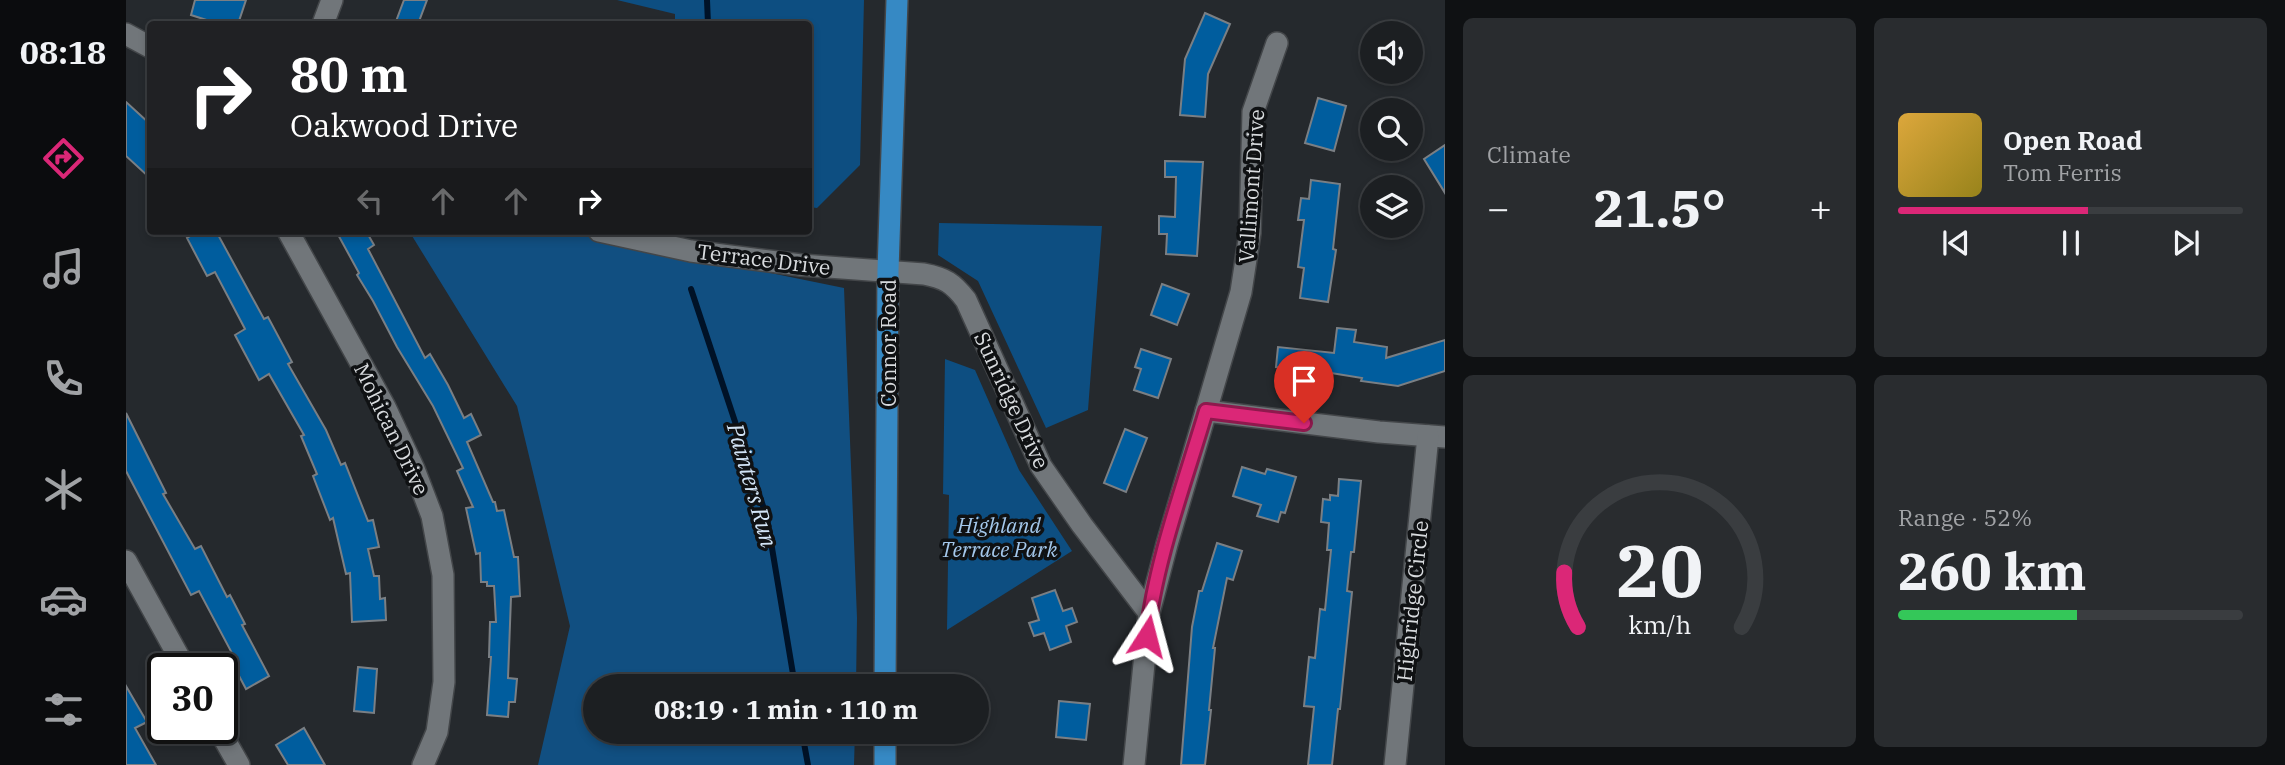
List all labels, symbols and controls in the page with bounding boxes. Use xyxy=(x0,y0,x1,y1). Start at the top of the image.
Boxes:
map controls xyxy=(1360,21,1423,238)
button: sound xyxy=(1360,21,1423,84)
text: 08:18 xyxy=(20,31,106,73)
text: 80 m xyxy=(290,42,408,105)
icon: right xyxy=(175,49,266,140)
button: search xyxy=(1360,98,1423,161)
text: Oakwood Drive xyxy=(290,104,518,146)
street label: Vallimont Drive xyxy=(1232,108,1270,264)
text: Open Road xyxy=(2003,123,2142,157)
icon: directions xyxy=(39,134,88,183)
text: Climate xyxy=(1487,139,1571,169)
text: Tom Ferris xyxy=(2003,157,2122,187)
text: 21.5° xyxy=(1593,174,1726,241)
button: layers xyxy=(1360,175,1423,238)
icon: left xyxy=(351,182,389,220)
icon: ahead xyxy=(424,182,462,220)
icon: ahead xyxy=(497,182,535,220)
icon: right xyxy=(570,182,608,220)
text: − xyxy=(1487,183,1510,232)
text: + xyxy=(1809,183,1832,232)
icon: previous xyxy=(1937,224,1975,262)
icon: pause xyxy=(2052,224,2090,262)
icon: next xyxy=(2167,224,2205,262)
street label: Terrace Drive xyxy=(696,237,832,281)
icon: music xyxy=(39,244,88,293)
street label: Connor Road xyxy=(874,279,902,407)
street label: Sunridge Drive xyxy=(968,327,1056,473)
pin xyxy=(1274,351,1334,423)
icon: phone xyxy=(39,354,88,403)
street label: Mohican Drive xyxy=(348,358,436,500)
icon: arrive xyxy=(1285,362,1323,400)
water label: Painters Run xyxy=(721,419,785,551)
icon: climate xyxy=(39,465,88,514)
text: Range · 52% xyxy=(1898,502,2032,532)
park label: Highland Terrace Park xyxy=(940,511,1058,563)
street label: Highridge Circle xyxy=(1390,519,1434,683)
text: 20 xyxy=(1616,522,1703,617)
text: 260 km xyxy=(1898,537,2087,604)
icon: car xyxy=(39,575,88,624)
position arrow xyxy=(1110,599,1184,673)
text: km/h xyxy=(1628,608,1691,641)
speed limit sign: 30 xyxy=(147,653,238,744)
icon: filters xyxy=(39,685,88,734)
text: 08:19 · 1 min · 110 m xyxy=(654,692,918,726)

